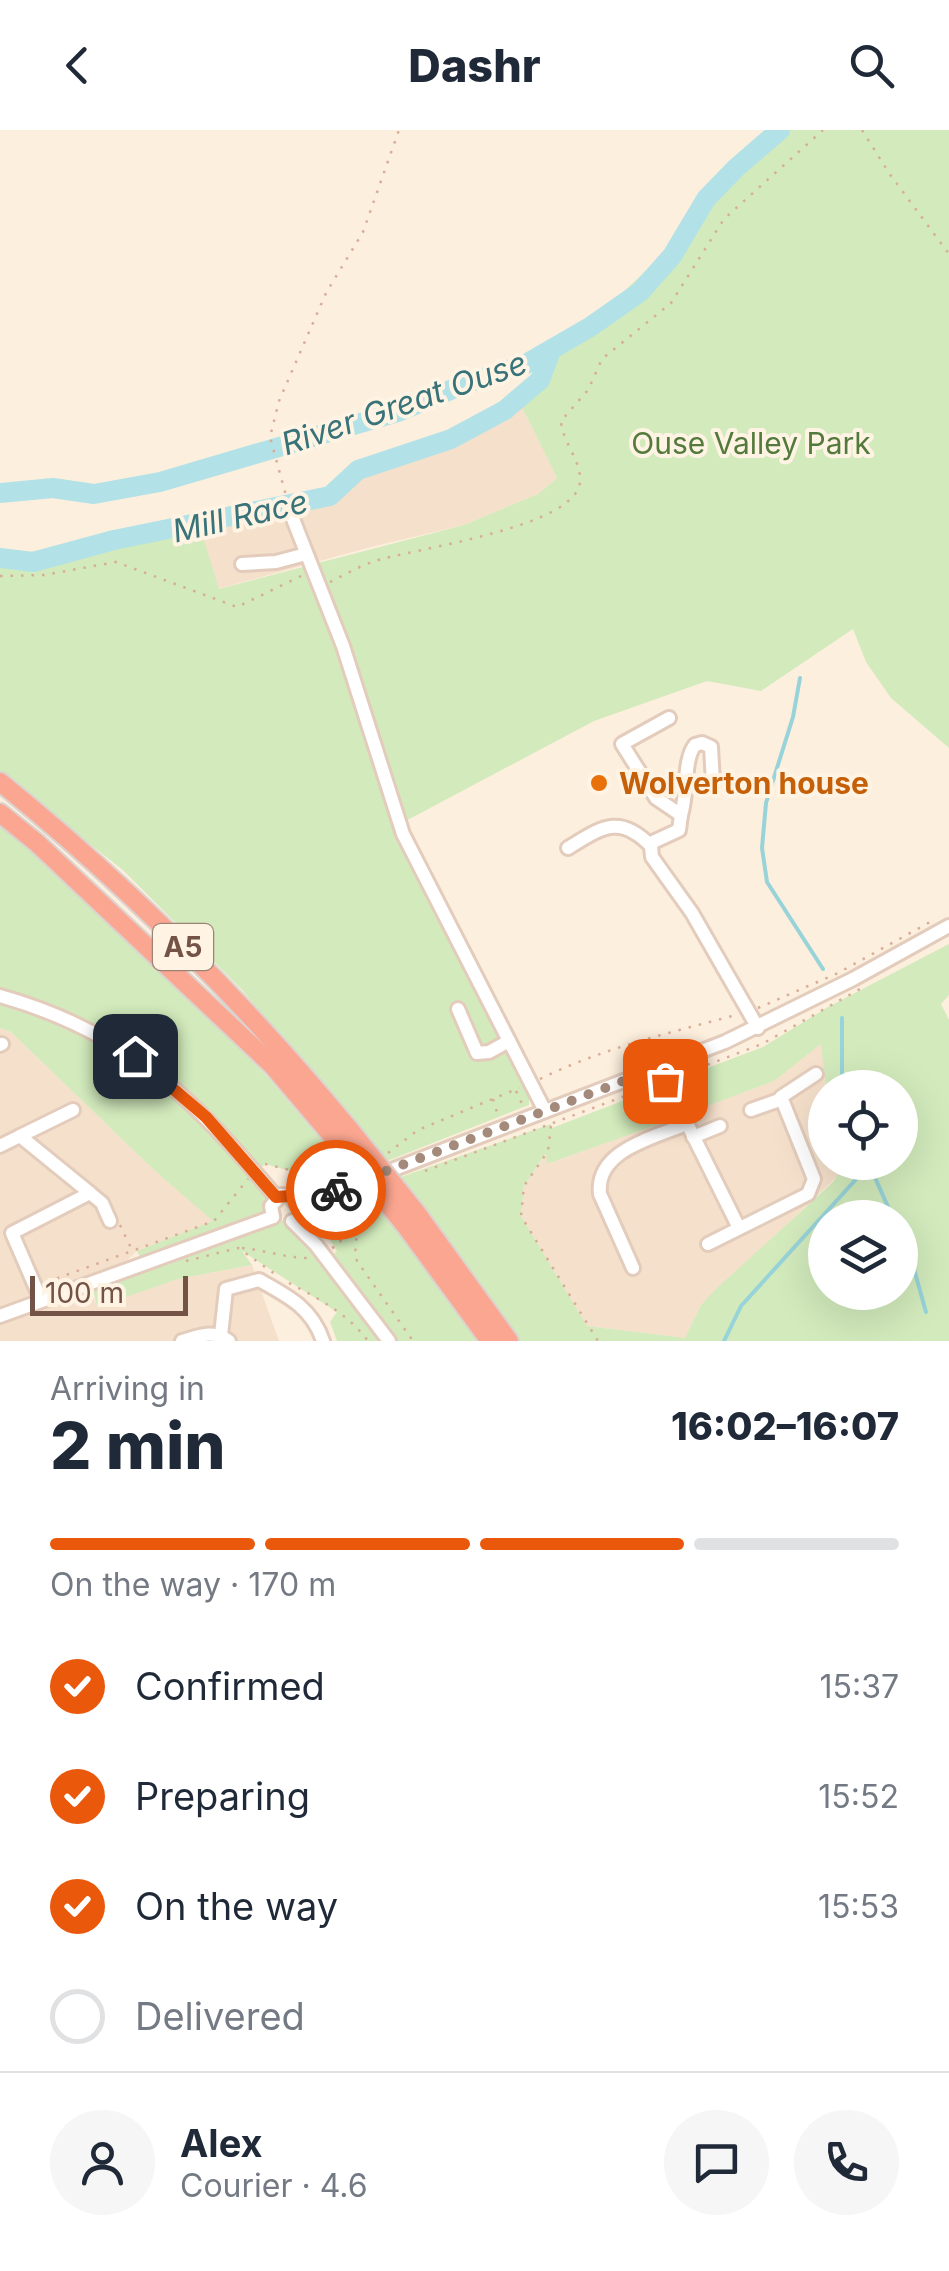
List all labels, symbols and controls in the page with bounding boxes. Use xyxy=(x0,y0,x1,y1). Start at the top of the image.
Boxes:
icon: back xyxy=(50,38,105,93)
text: Dashr xyxy=(408,38,541,93)
icon: search xyxy=(844,38,899,93)
water label: River Great Ouse xyxy=(276,343,532,463)
park label: Ouse Valley Park xyxy=(631,425,871,461)
water label: Mill Race xyxy=(169,482,311,550)
place label: Wolverton house xyxy=(619,765,869,801)
marker: Wolverton house xyxy=(588,772,610,794)
road number: A5 xyxy=(153,924,213,970)
pin xyxy=(93,1014,178,1099)
icon: home xyxy=(108,1029,163,1084)
pin xyxy=(623,1039,708,1124)
icon: bag xyxy=(638,1054,693,1109)
map controls xyxy=(808,1070,918,1310)
button: locate xyxy=(808,1070,918,1180)
courier xyxy=(286,1140,386,1240)
icon: bike xyxy=(309,1163,364,1218)
button: layers xyxy=(808,1200,918,1310)
scale bar xyxy=(30,1271,188,1316)
text: 100 m xyxy=(45,1276,124,1310)
text: Arriving in xyxy=(50,1369,205,1408)
text: 16:02–16:07 xyxy=(671,1403,899,1449)
text: 2 min xyxy=(50,1406,226,1485)
text: On the way · 170 m xyxy=(50,1565,336,1604)
icon: check xyxy=(50,1659,105,1714)
text: Confirmed xyxy=(135,1663,325,1709)
text: 15:37 xyxy=(819,1667,899,1706)
icon: check xyxy=(50,1769,105,1824)
text: Preparing xyxy=(135,1773,310,1819)
text: 15:52 xyxy=(818,1777,899,1816)
icon: check xyxy=(50,1879,105,1934)
text: On the way xyxy=(135,1883,338,1929)
text: 15:53 xyxy=(818,1887,899,1926)
text: Delivered xyxy=(135,1993,305,2039)
button: person xyxy=(50,2110,155,2215)
button: chat xyxy=(664,2110,769,2215)
button: phone xyxy=(794,2110,899,2215)
text: Alex xyxy=(180,2120,263,2166)
text: Courier · 4.6 xyxy=(180,2166,368,2205)

